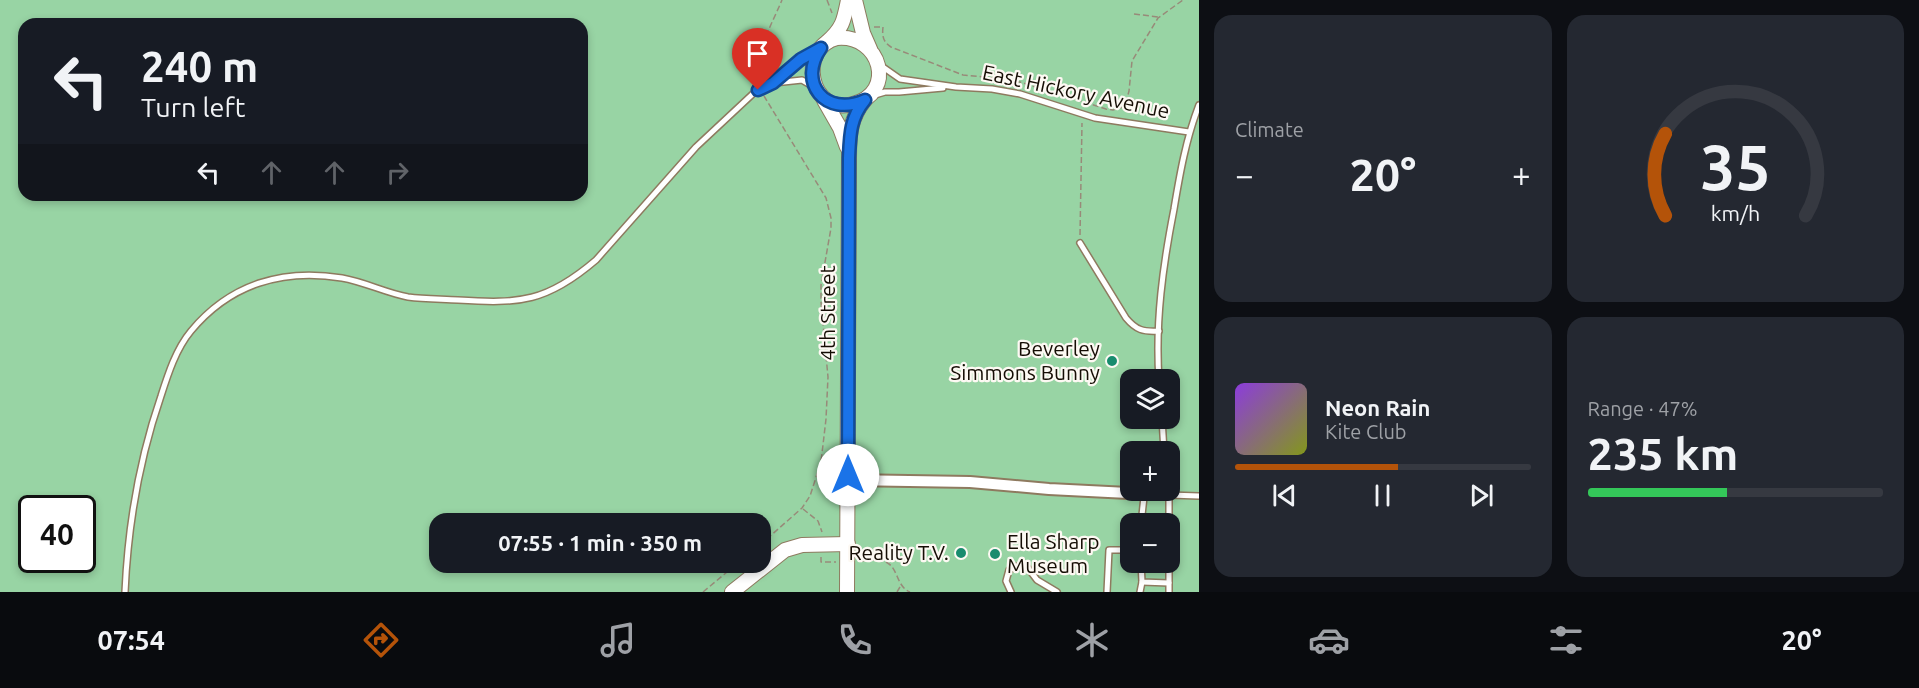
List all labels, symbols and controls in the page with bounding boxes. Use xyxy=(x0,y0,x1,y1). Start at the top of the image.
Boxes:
pin xyxy=(732,28,783,90)
icon: arrive xyxy=(741,37,774,70)
icon: left xyxy=(42,42,120,120)
text: 240 m xyxy=(141,43,258,90)
street label: East Hickory Avenue xyxy=(980,59,1172,123)
text: Turn left xyxy=(141,92,245,122)
text: Climate xyxy=(1235,118,1304,141)
text: 35 xyxy=(1700,132,1770,202)
text: 20° xyxy=(1349,149,1416,200)
icon: left xyxy=(192,156,225,189)
icon: ahead xyxy=(255,156,288,189)
icon: ahead xyxy=(318,156,351,189)
icon: right xyxy=(381,156,414,189)
text: − xyxy=(1235,156,1254,193)
text: + xyxy=(1512,156,1531,193)
text: km/h xyxy=(1710,201,1760,225)
street label: 4th Street xyxy=(815,265,839,361)
place label: Beverley Simmons Bunny xyxy=(950,336,1100,384)
marker: Beverley Simmons Bunny xyxy=(1105,354,1119,368)
map controls xyxy=(1120,369,1180,573)
button: layers xyxy=(1120,369,1180,429)
text: Neon Rain xyxy=(1325,395,1430,420)
text: Range · 47% xyxy=(1588,397,1698,420)
text: Kite Club xyxy=(1325,420,1407,443)
text: 235 km xyxy=(1588,428,1738,479)
button: + xyxy=(1120,441,1180,501)
position arrow xyxy=(816,443,880,507)
icon: previous xyxy=(1268,479,1301,512)
icon: pause xyxy=(1366,479,1399,512)
icon: next xyxy=(1465,479,1498,512)
speed limit sign: 40 xyxy=(18,495,96,573)
button: − xyxy=(1120,513,1180,573)
place label: Ella Sharp Museum xyxy=(1007,529,1099,577)
text: 07:55 · 1 min · 350 m xyxy=(498,530,702,555)
place label: Reality T.V. xyxy=(849,540,949,564)
marker: Reality T.V. xyxy=(954,546,968,560)
marker: Ella Sharp Museum xyxy=(988,547,1002,561)
icon: directions xyxy=(360,619,402,661)
icon: music xyxy=(597,619,639,661)
icon: phone xyxy=(834,619,876,661)
icon: climate xyxy=(1071,619,1113,661)
icon: car xyxy=(1308,619,1350,661)
icon: filters xyxy=(1545,619,1587,661)
text: 07:54 xyxy=(97,625,165,655)
text: 20° xyxy=(1781,625,1821,655)

